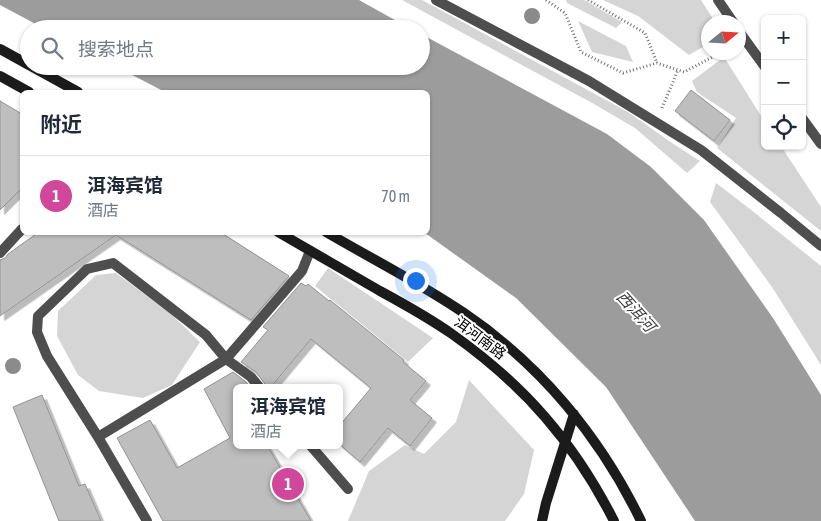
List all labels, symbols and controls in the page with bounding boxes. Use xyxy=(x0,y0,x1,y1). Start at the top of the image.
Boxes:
north arrow xyxy=(701,15,746,60)
map controls xyxy=(761,15,806,150)
button: + xyxy=(761,15,806,60)
search box xyxy=(20,20,430,75)
icon: search xyxy=(38,34,66,62)
text: 搜索地点 xyxy=(78,38,154,60)
button: − xyxy=(761,60,806,105)
button: locate xyxy=(761,105,806,150)
text: 附近 xyxy=(40,112,82,136)
text: 洱海宾馆 xyxy=(87,174,163,196)
text: 1 xyxy=(52,187,60,205)
text: 70 m xyxy=(381,187,410,205)
text: 酒店 xyxy=(87,201,119,219)
your location xyxy=(403,268,429,294)
water label: 西洱河 xyxy=(613,287,661,337)
street label: 洱河南路 xyxy=(451,313,509,362)
popup xyxy=(233,384,343,449)
text: 洱海宾馆 xyxy=(250,395,326,417)
text: 酒店 xyxy=(250,422,282,440)
pin: 1 xyxy=(272,465,304,503)

